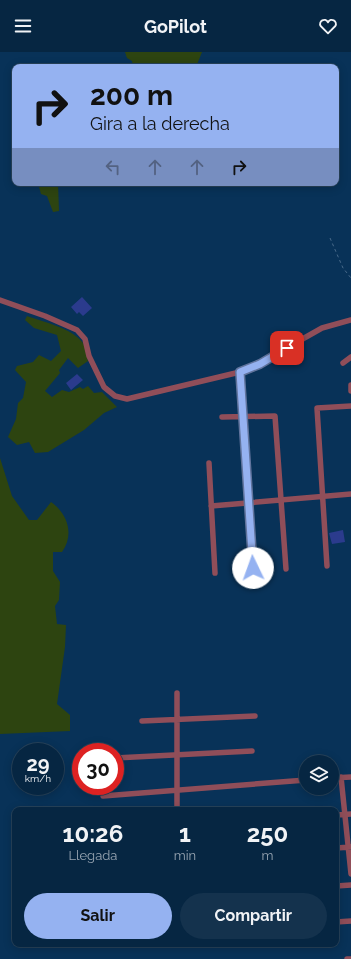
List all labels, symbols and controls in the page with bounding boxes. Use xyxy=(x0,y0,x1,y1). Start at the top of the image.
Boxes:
icon: menu xyxy=(12,15,34,37)
icon: heart xyxy=(317,15,339,37)
text: GoPilot xyxy=(144,16,207,37)
text: 200 m xyxy=(90,79,173,112)
icon: right xyxy=(24,80,76,132)
text: Gira a la derecha xyxy=(90,113,230,134)
icon: left xyxy=(102,156,124,178)
icon: ahead xyxy=(144,156,166,178)
icon: ahead xyxy=(186,156,208,178)
icon: right xyxy=(228,156,250,178)
pin xyxy=(270,331,304,365)
icon: arrive xyxy=(276,337,298,359)
position arrow xyxy=(232,547,274,589)
speed limit sign: 30 xyxy=(72,743,124,795)
text: 29 xyxy=(26,752,50,776)
map controls xyxy=(299,755,339,795)
button: layers xyxy=(299,755,339,795)
text: km/h xyxy=(25,773,51,784)
text: 10:26 xyxy=(63,819,123,848)
text: 1 xyxy=(179,819,191,848)
text: 250 xyxy=(247,819,288,848)
text: Llegada xyxy=(68,848,117,863)
text: min xyxy=(174,848,196,863)
text: m xyxy=(262,848,274,863)
button: Salir xyxy=(24,893,172,939)
button: Compartir xyxy=(180,893,327,939)

